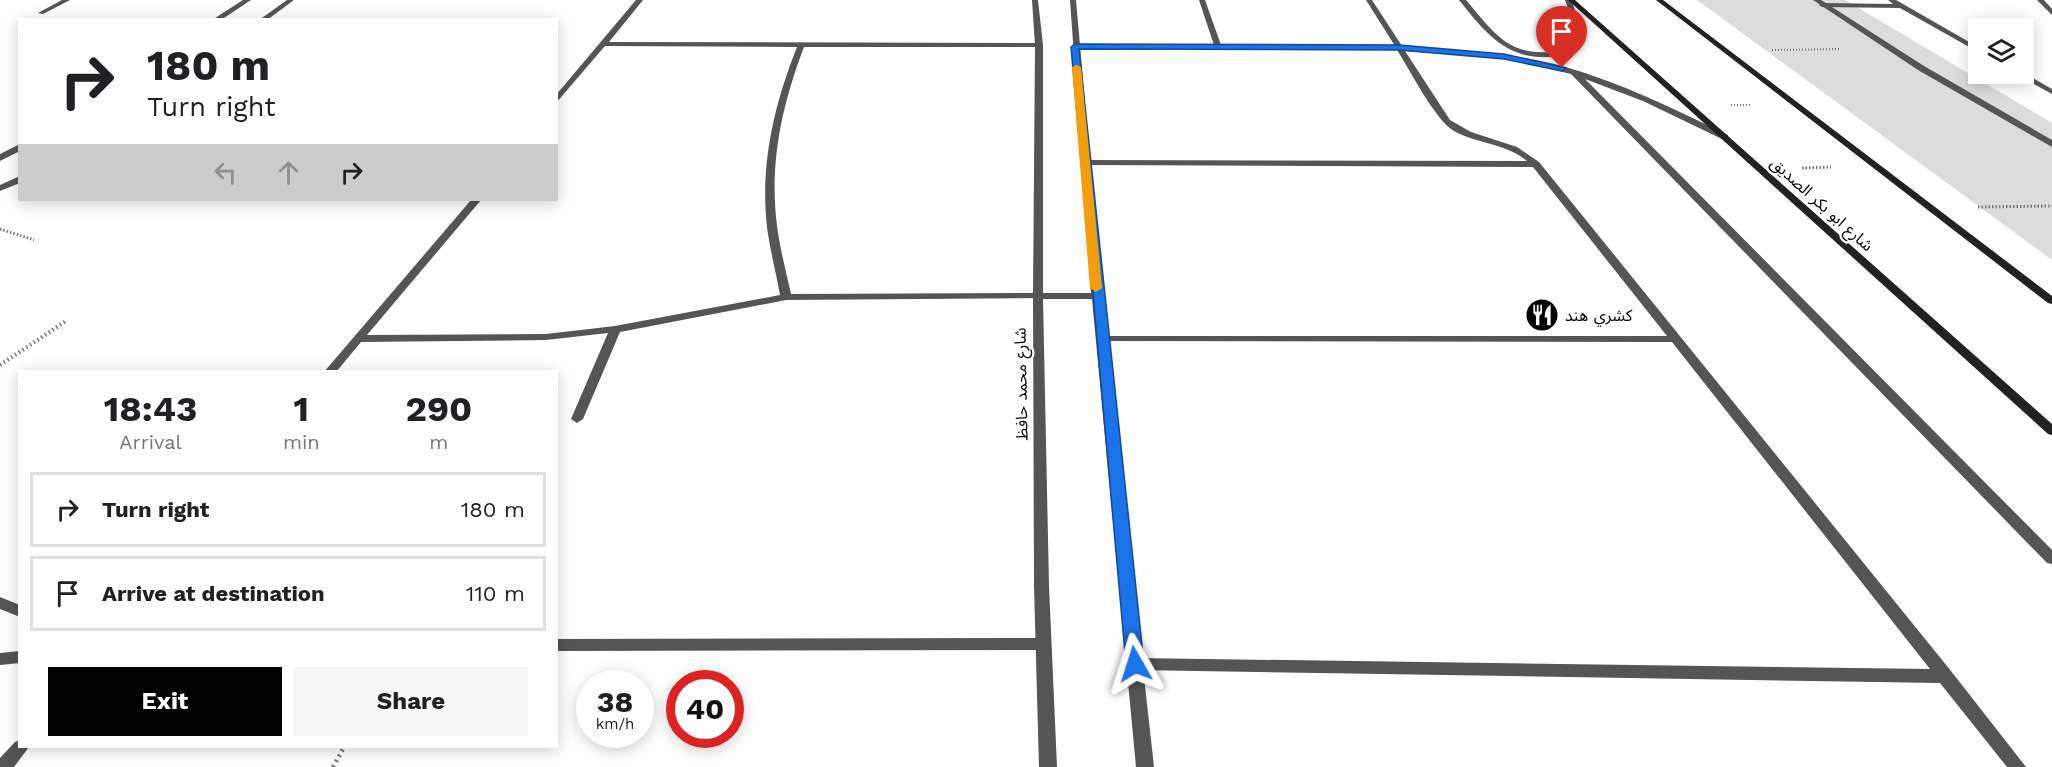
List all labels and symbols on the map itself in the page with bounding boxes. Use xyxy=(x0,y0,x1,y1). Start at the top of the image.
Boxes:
pin xyxy=(1536,6,1587,68)
street label: شارع ابو بكر الصديق xyxy=(1765,153,1877,257)
restaurant icon: كشري هند xyxy=(1524,297,1560,333)
place label: كشري هند xyxy=(1565,306,1633,327)
street label: شارع محمد حافظ xyxy=(1011,327,1034,441)
position arrow xyxy=(1103,632,1167,696)
speed limit sign: 40 xyxy=(666,670,744,748)

